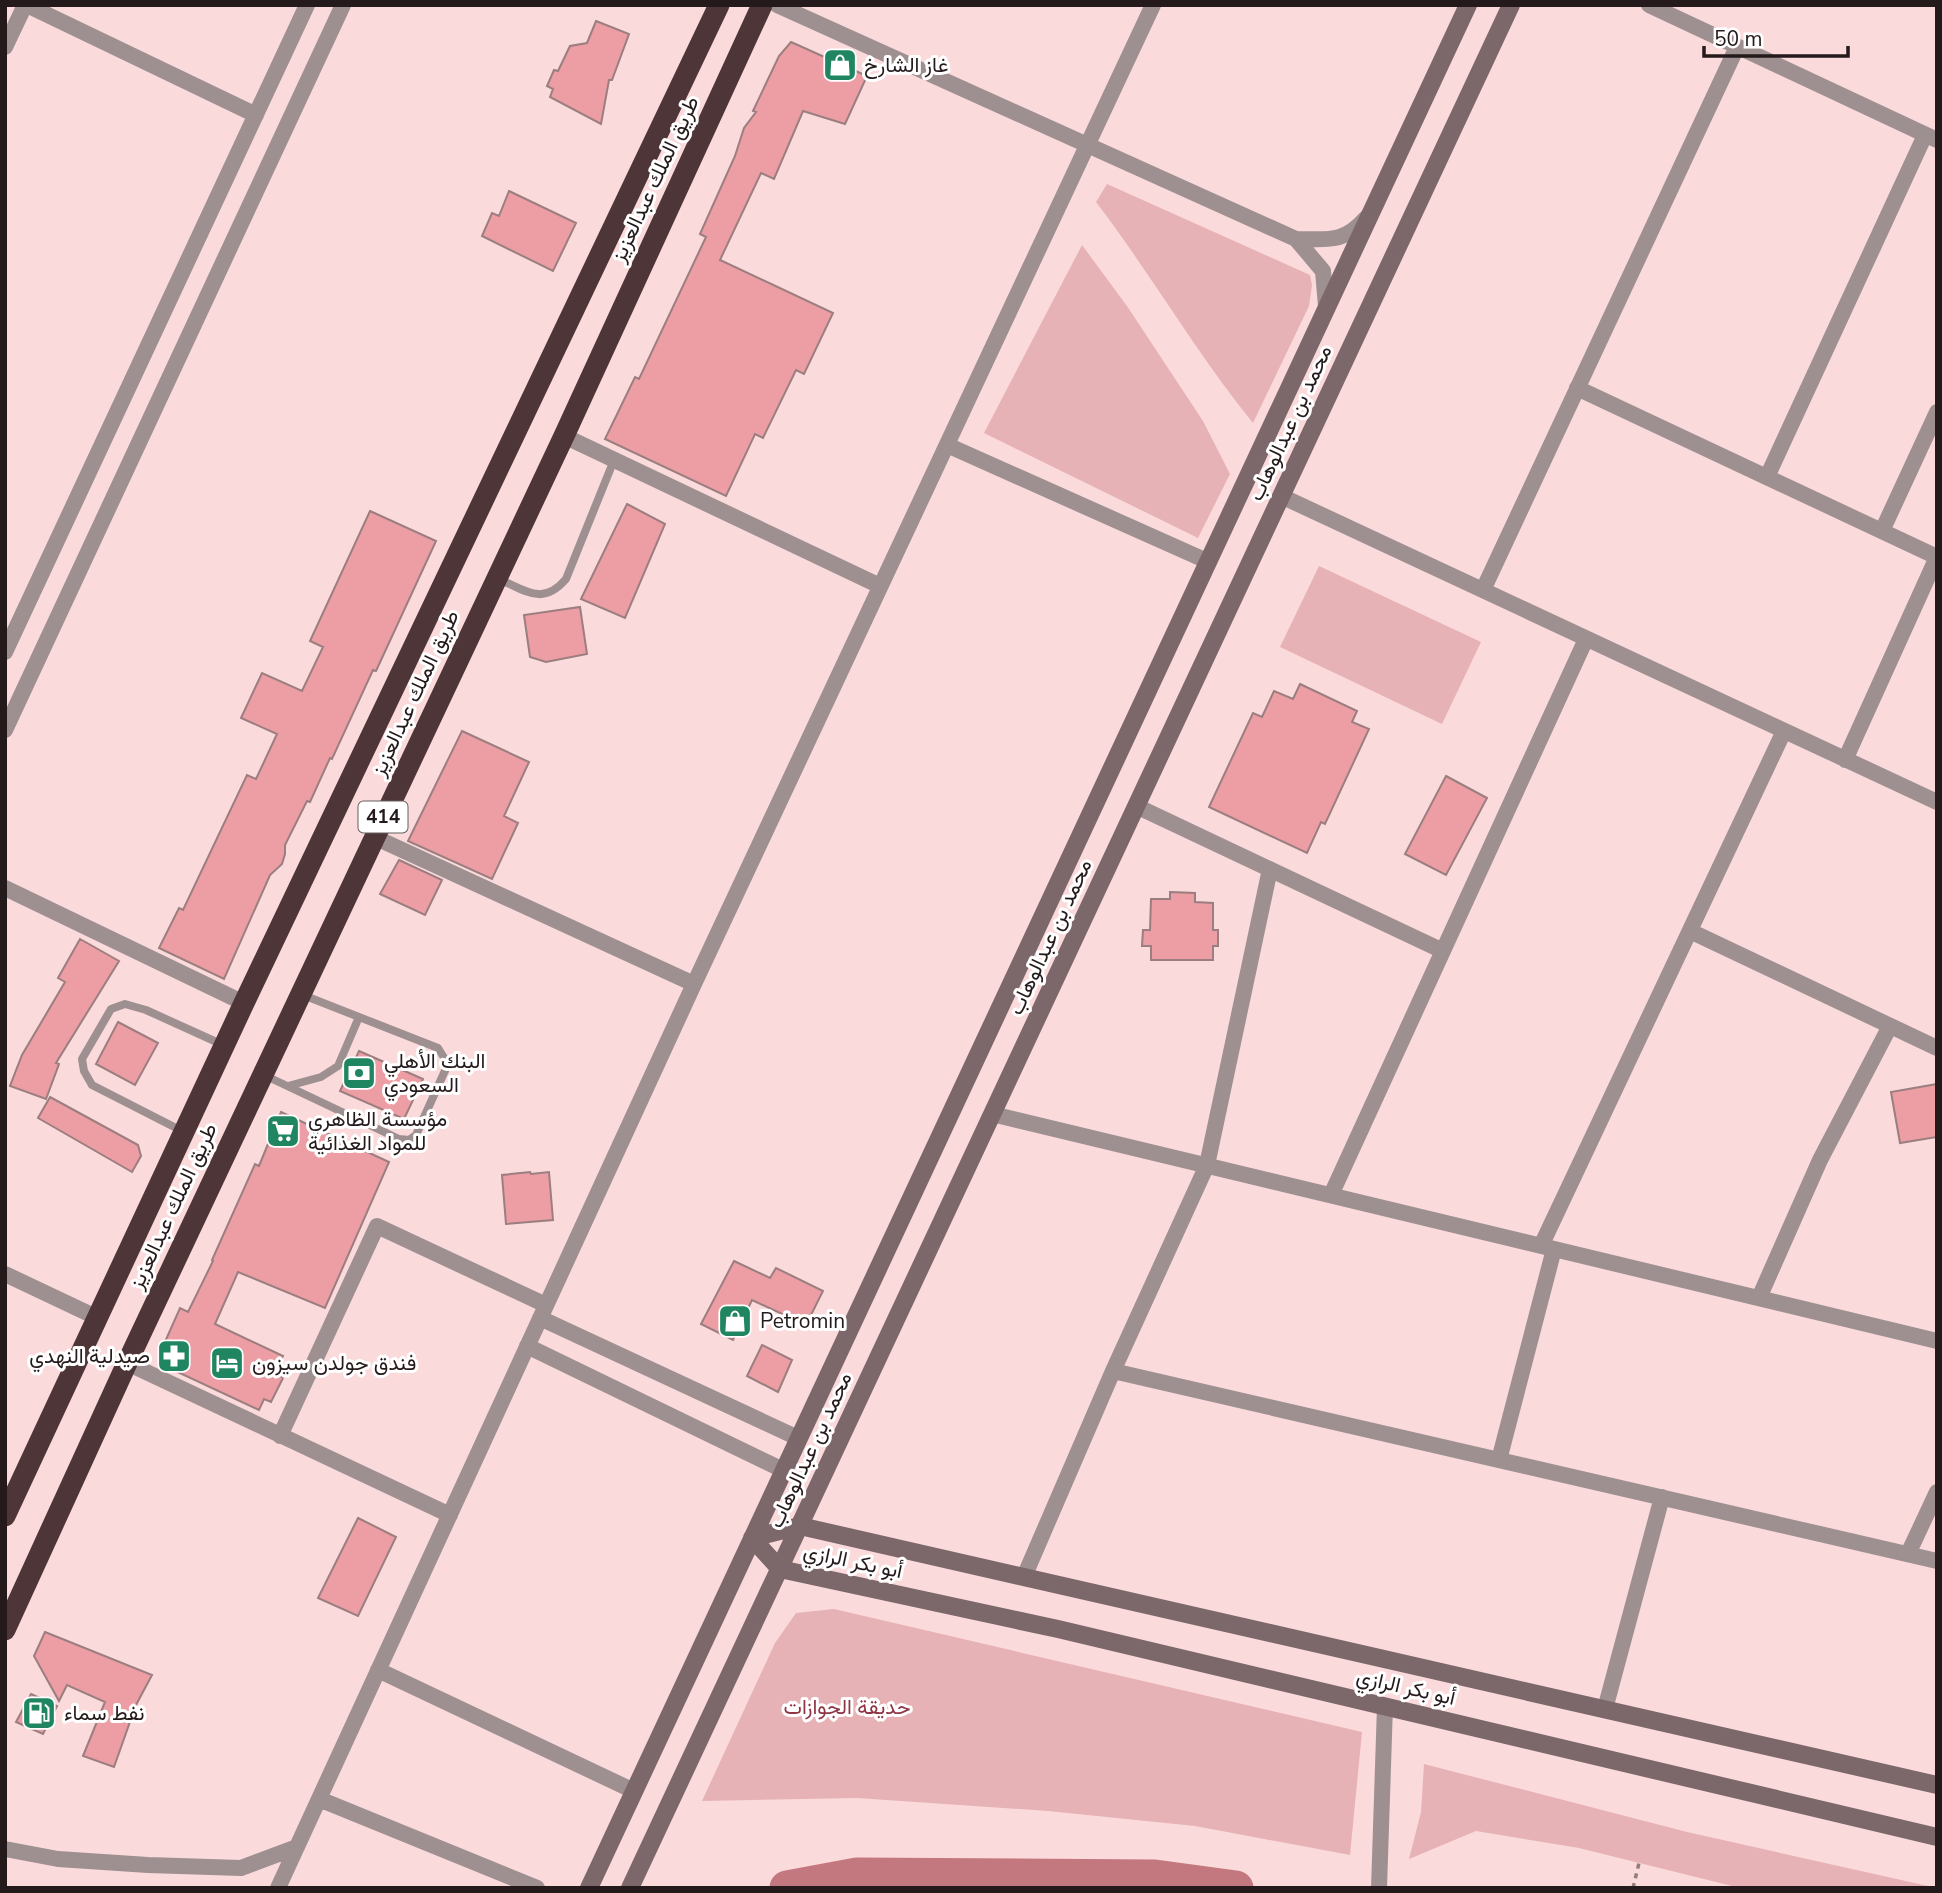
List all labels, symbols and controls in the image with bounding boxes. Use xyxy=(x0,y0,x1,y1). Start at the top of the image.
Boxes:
scale bar xyxy=(1704,14,1848,58)
text: 50 m xyxy=(1714,25,1763,53)
shop icon: غاز الشارخ xyxy=(821,46,859,84)
place label: غاز الشارخ xyxy=(864,51,948,79)
street label: طريق الملك عبدالعزيز xyxy=(604,92,706,267)
street label: محمد بن عبدالوهاب xyxy=(1242,341,1338,505)
street label: طريق الملك عبدالعزيز xyxy=(364,606,466,781)
road number: 414 xyxy=(358,802,408,832)
street label: محمد بن عبدالوهاب xyxy=(1002,855,1098,1019)
place label: البنك الأهلي السعودي xyxy=(384,1047,485,1102)
bank icon: البنك الأهلي السعودي xyxy=(340,1054,378,1092)
place label: مؤسسة الظاهري للمواد الغذائية xyxy=(308,1105,447,1157)
supermarket icon: مؤسسة الظاهري للمواد الغذائية xyxy=(264,1112,302,1150)
street label: طريق الملك عبدالعزيز xyxy=(122,1119,224,1294)
shop icon: Petromin xyxy=(716,1302,754,1340)
place label: Petromin xyxy=(760,1307,845,1335)
pharmacy icon: صيدلية النهدي xyxy=(155,1337,193,1375)
place label: صيدلية النهدي xyxy=(29,1342,150,1373)
hotel icon: فندق جولدن سيزون xyxy=(208,1344,246,1382)
place label: فندق جولدن سيزون xyxy=(252,1349,416,1377)
street label: محمد بن عبدالوهاب xyxy=(762,1368,858,1532)
street label: أبو بكر الرازي xyxy=(800,1537,905,1588)
street label: أبو بكر الرازي xyxy=(1353,1662,1458,1715)
park label: حديقة الجوازات xyxy=(784,1693,910,1721)
fuel station icon: نفط سماء xyxy=(20,1694,58,1732)
place label: نفط سماء xyxy=(64,1699,144,1727)

